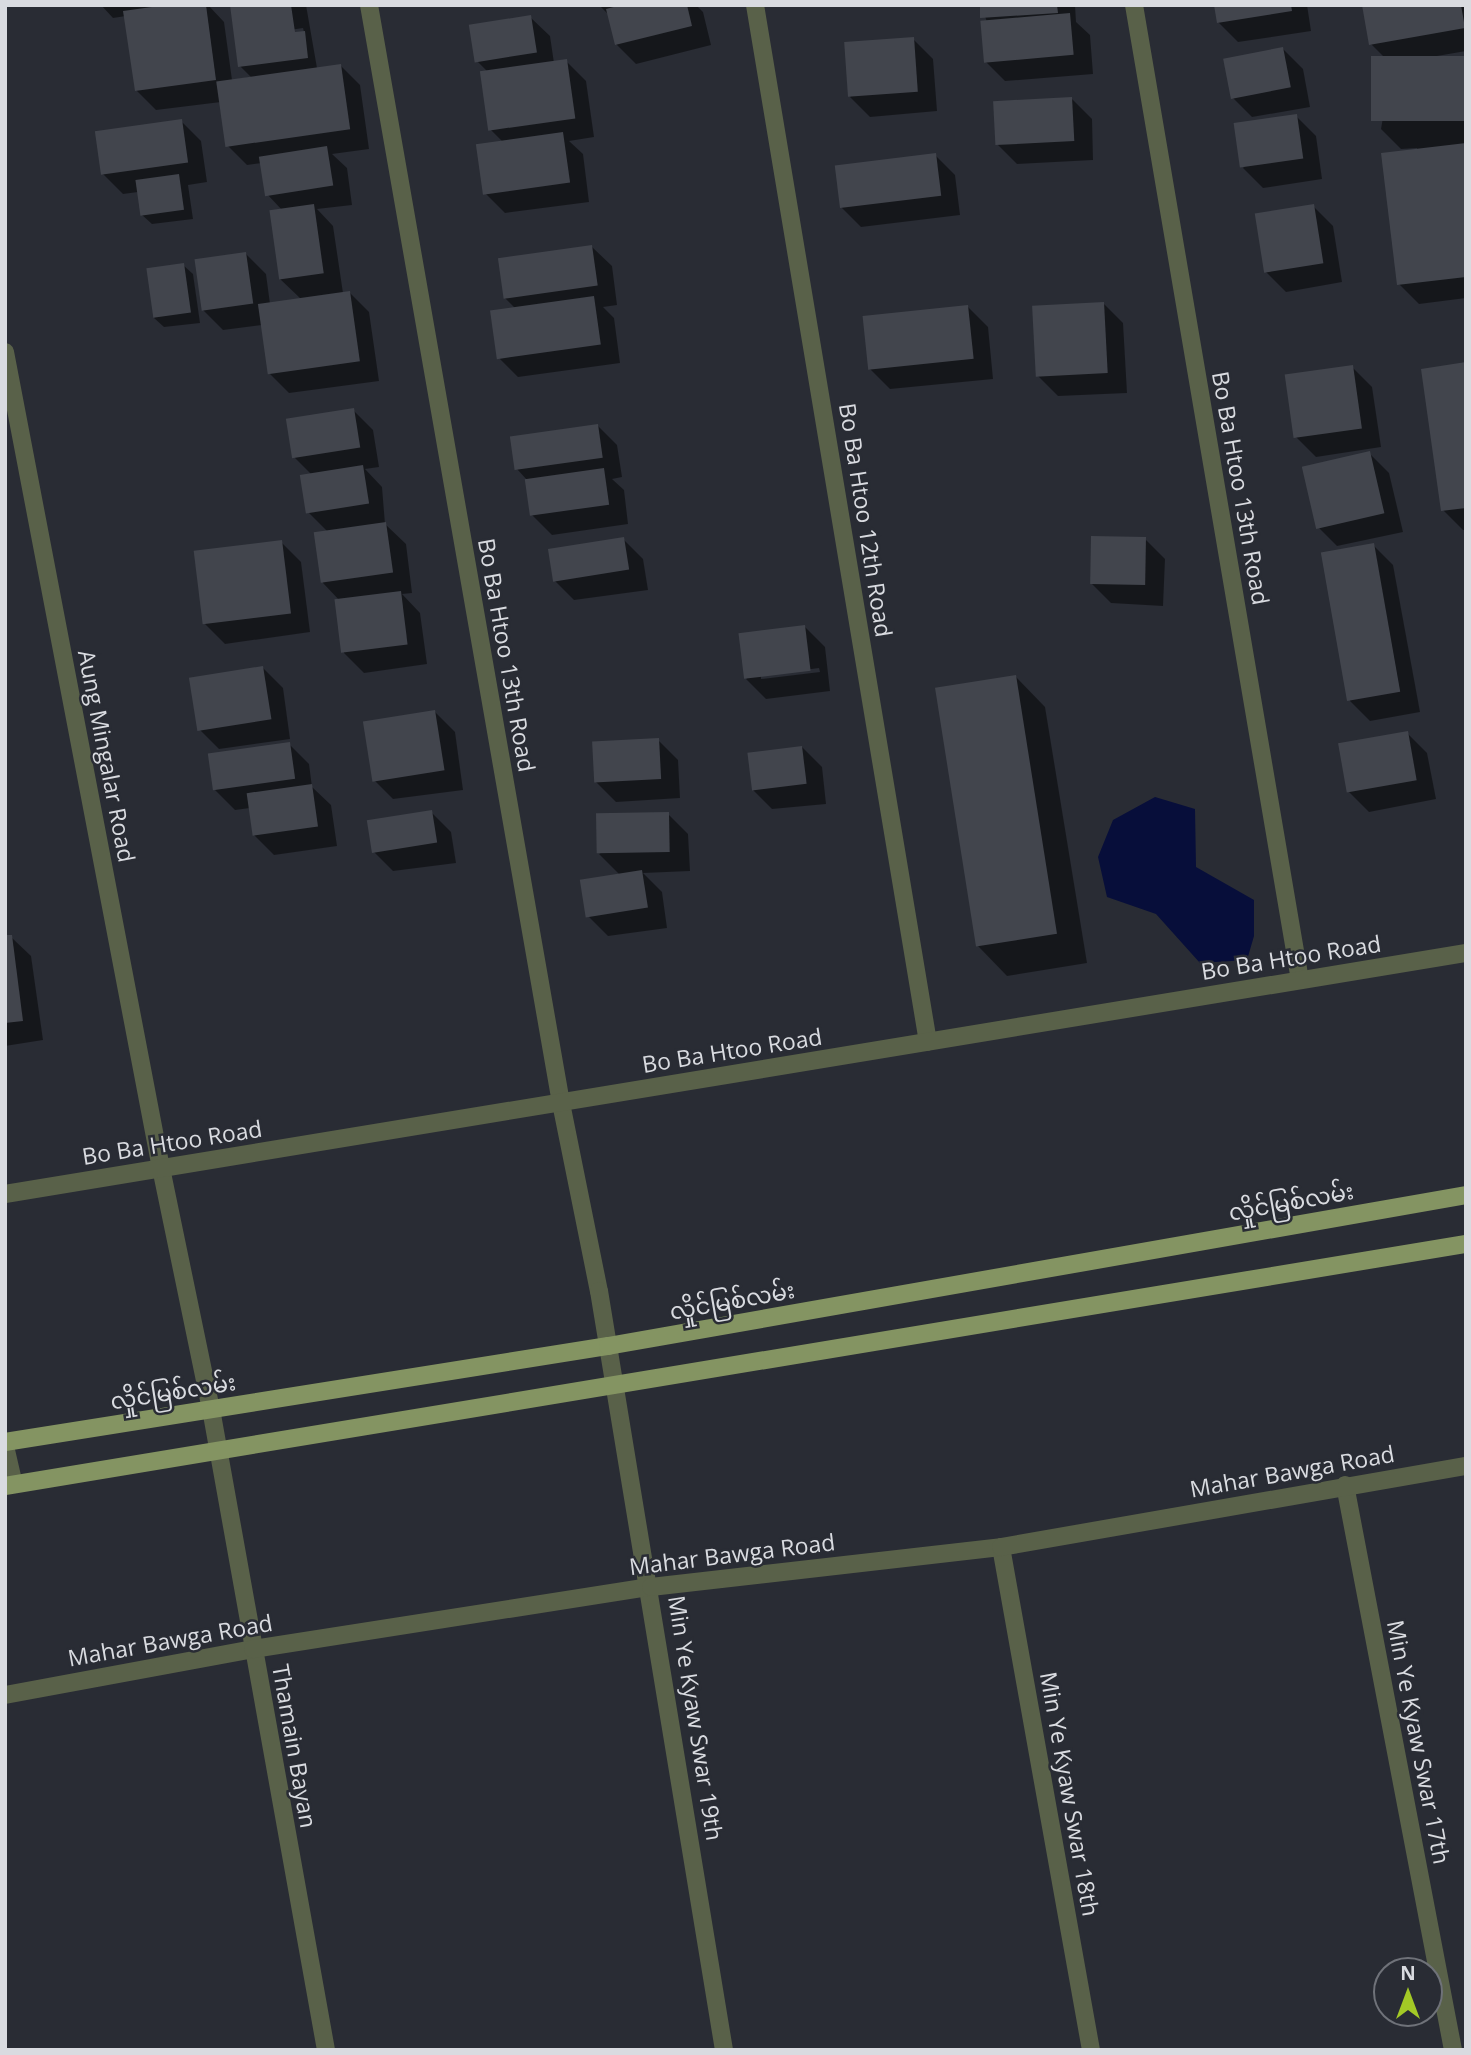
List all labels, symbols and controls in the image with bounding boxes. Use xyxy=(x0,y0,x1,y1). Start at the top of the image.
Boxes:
street label: Bo Ba Htoo 13th Road xyxy=(1207,369,1275,607)
street label: Bo Ba Htoo 12th Road xyxy=(834,401,898,639)
street label: Bo Ba Htoo 13th Road xyxy=(473,536,541,774)
street label: Aung Mingalar Road xyxy=(73,647,141,865)
street label: Bo Ba Htoo Road xyxy=(1199,929,1383,985)
street label: Bo Ba Htoo Road xyxy=(640,1022,824,1078)
street label: Bo Ba Htoo Road xyxy=(80,1114,264,1170)
street label: လှိုင်မြစ်လမ်း xyxy=(1226,1176,1356,1226)
street label: လှိုင်မြစ်လမ်း xyxy=(667,1275,797,1325)
street label: လှိုင်မြစ်လမ်း xyxy=(108,1367,238,1415)
street label: Mahar Bawga Road xyxy=(1188,1439,1396,1503)
street label: Mahar Bawga Road xyxy=(627,1528,837,1580)
street label: Min Ye Kyaw Swar 19th xyxy=(663,1594,729,1842)
street label: Mahar Bawga Road xyxy=(66,1608,274,1672)
street label: Min Ye Kyaw Swar 17th xyxy=(1382,1618,1456,1866)
street label: Thamain Bayan xyxy=(267,1662,323,1830)
street label: Min Ye Kyaw Swar 18th xyxy=(1035,1670,1105,1918)
north arrow xyxy=(1373,1957,1443,2027)
text: N xyxy=(1400,1960,1416,1986)

